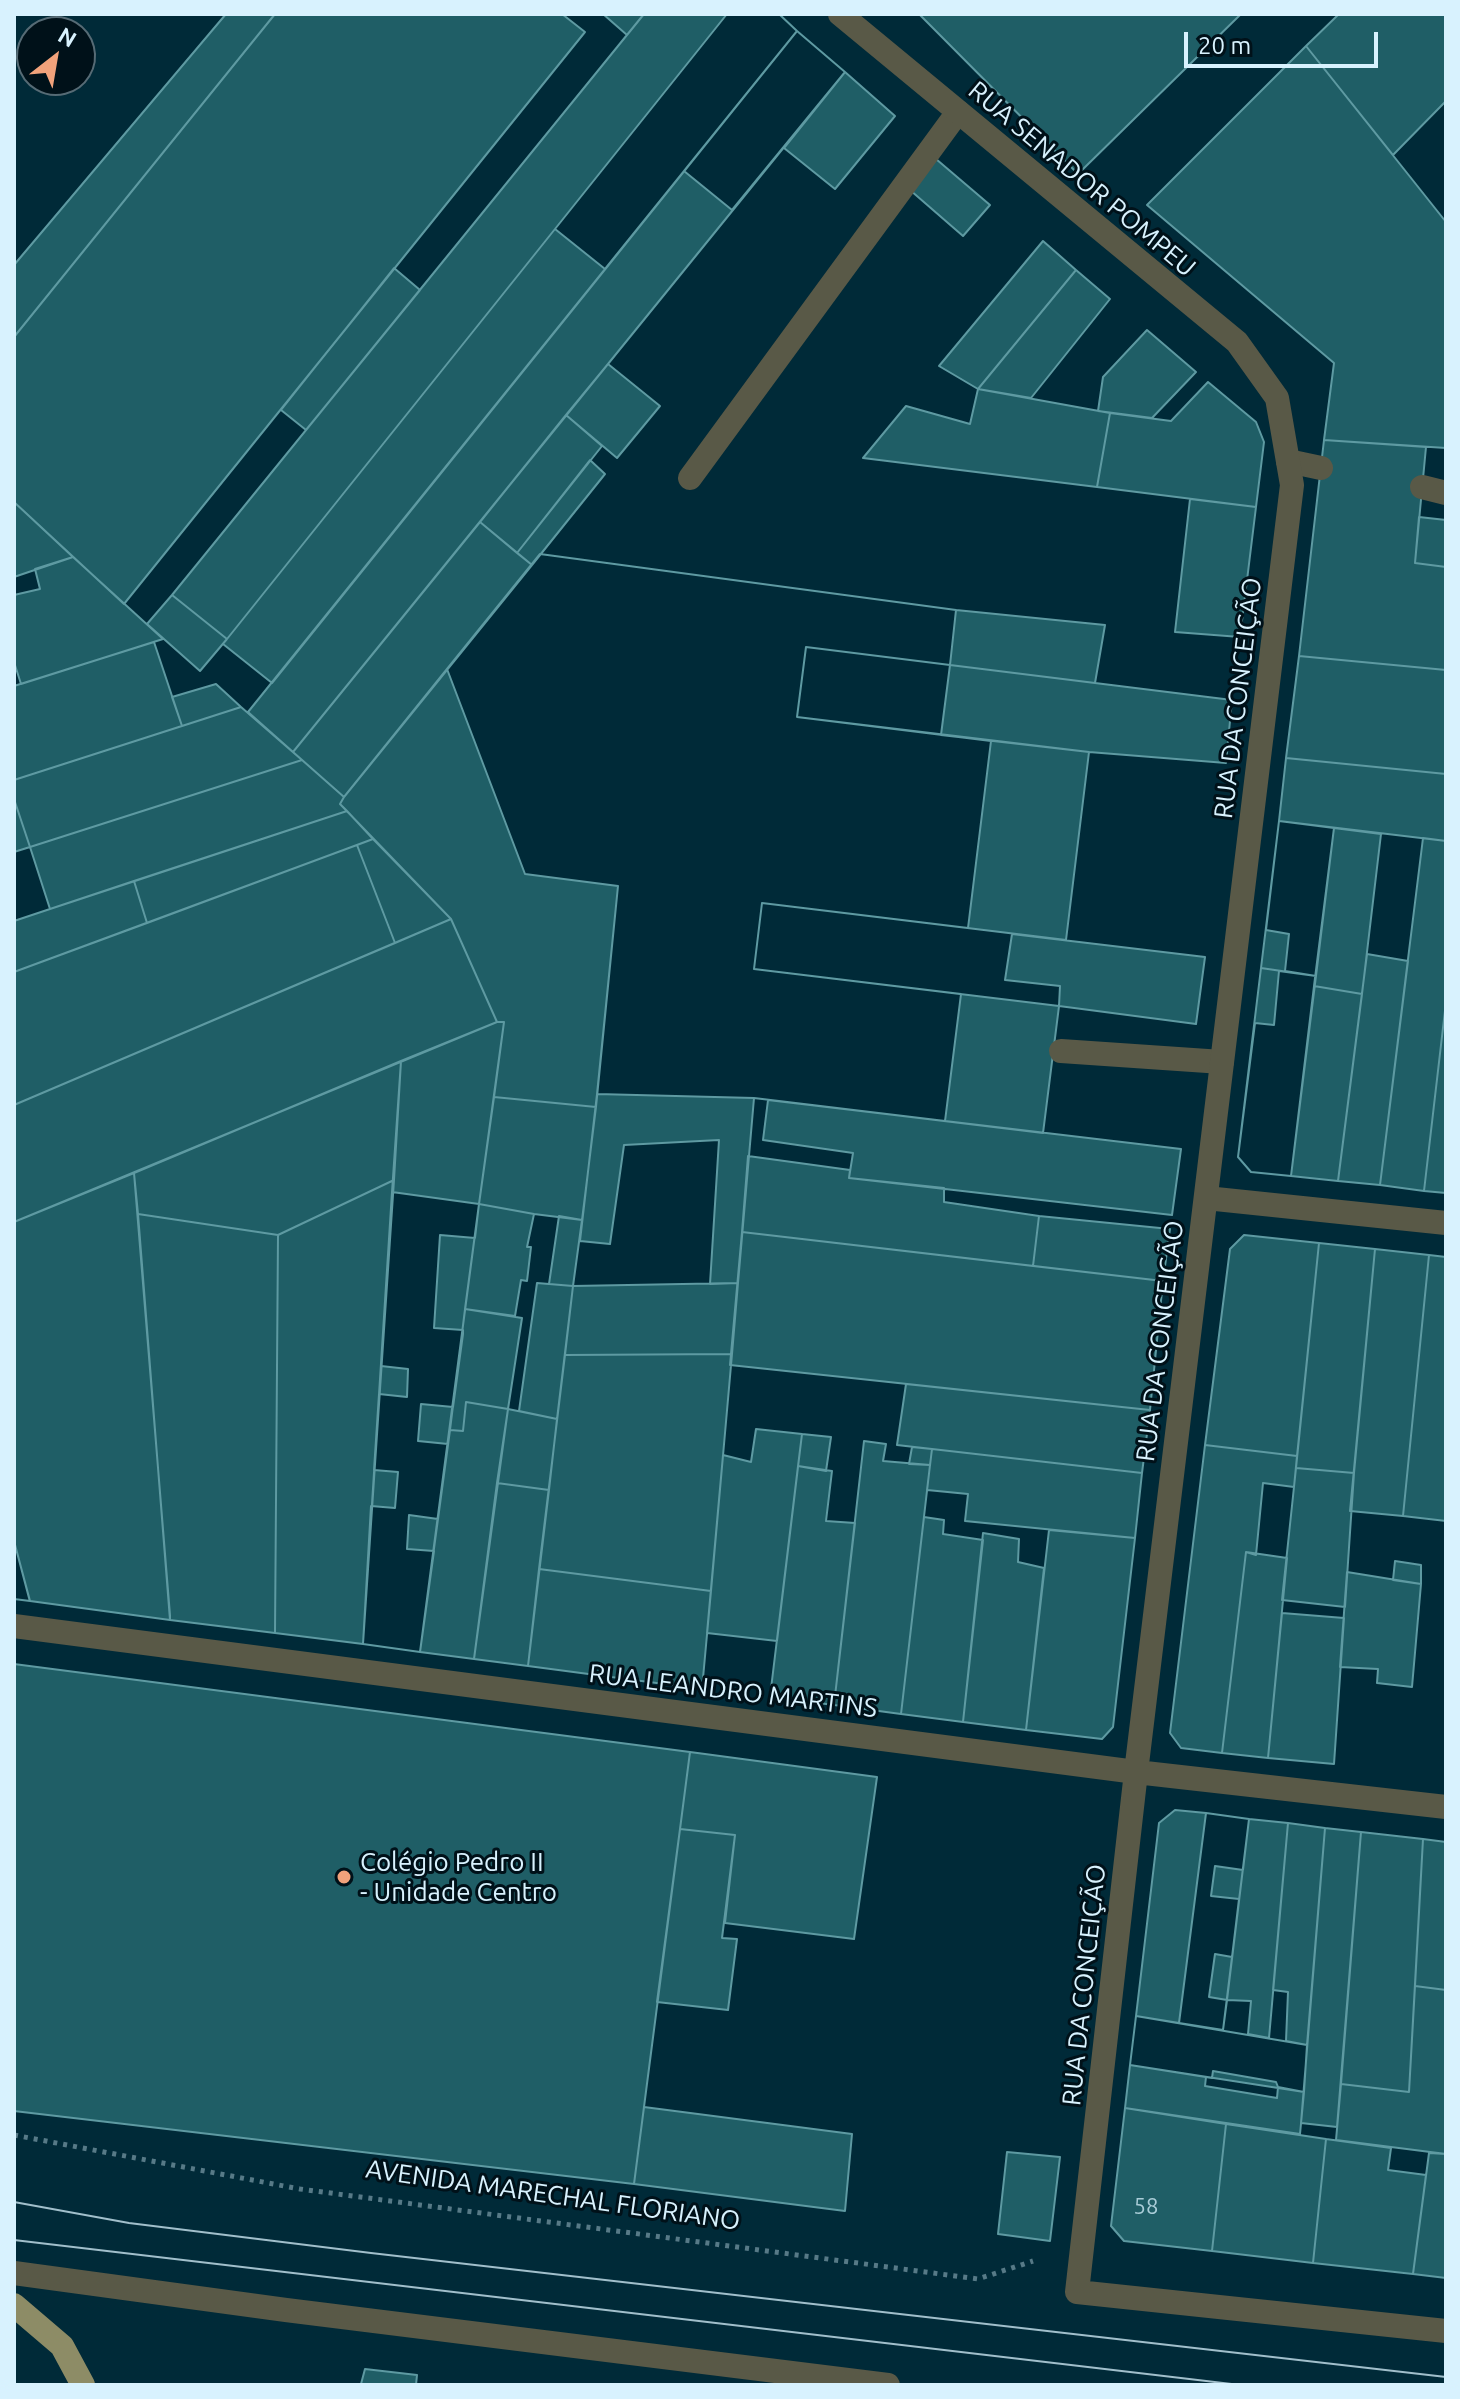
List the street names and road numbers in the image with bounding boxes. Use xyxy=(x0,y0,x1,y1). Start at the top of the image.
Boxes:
street label: RUA SENADOR POMPEU xyxy=(962,75,1202,283)
street label: RUA DA CONCEIÇÃO xyxy=(1208,576,1268,820)
street label: RUA DA CONCEIÇÃO xyxy=(1130,1219,1190,1463)
street label: RUA LEANDRO MARTINS xyxy=(587,1658,879,1724)
street label: RUA DA CONCEIÇÃO xyxy=(1056,1863,1112,2107)
street label: AVENIDA MARECHAL FLORIANO xyxy=(364,2153,742,2237)

